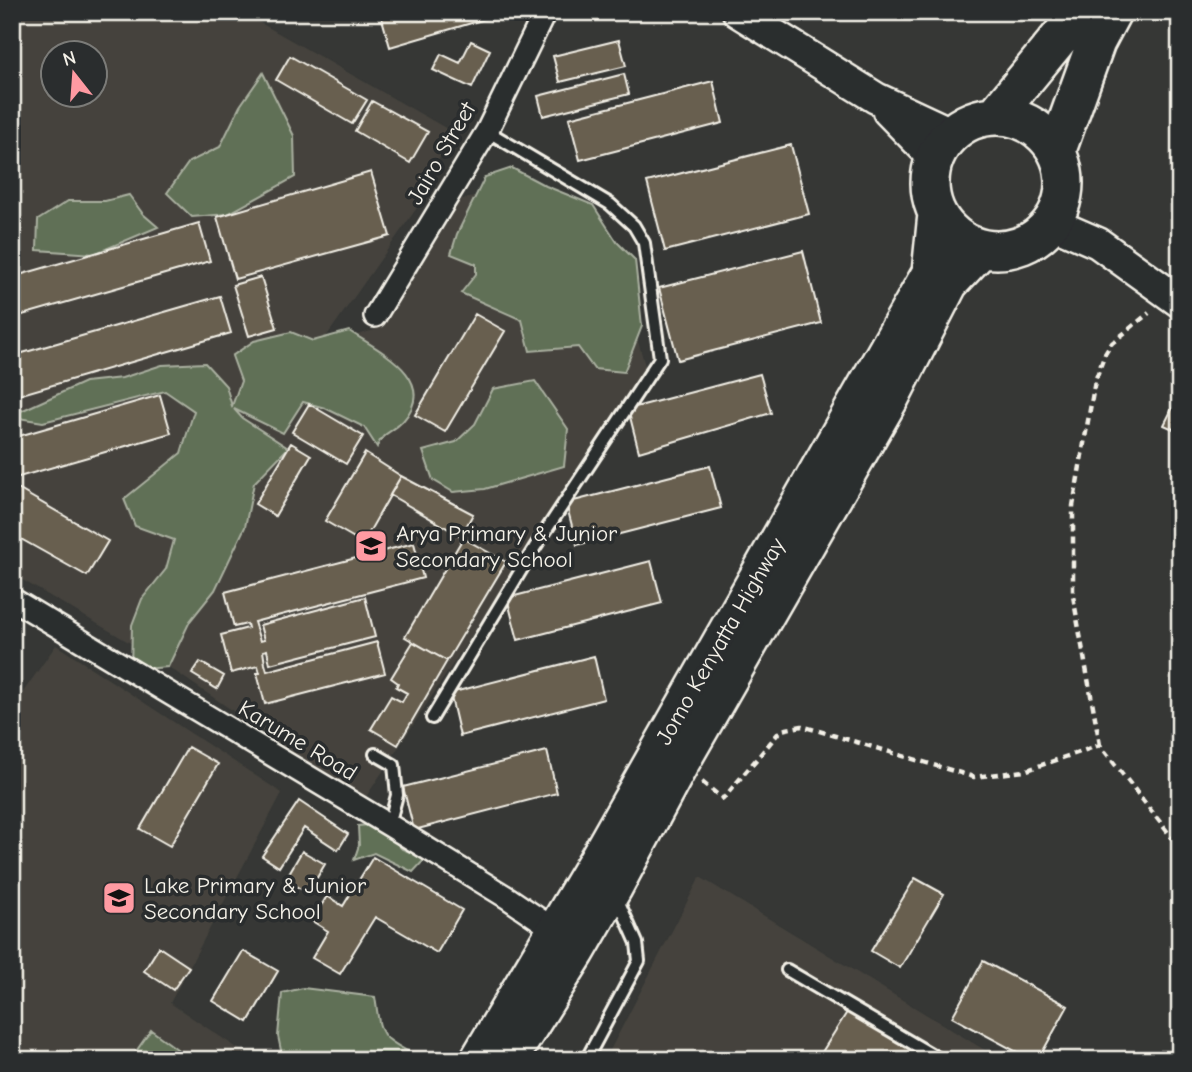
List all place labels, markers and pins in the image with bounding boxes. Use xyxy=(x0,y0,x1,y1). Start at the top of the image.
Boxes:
place label: Arya Primary & Junior Secondary School xyxy=(396,520,618,573)
school or university icon: Arya Primary & Junior Secondary School xyxy=(352,527,390,565)
place label: Lake Primary & Junior Secondary School xyxy=(144,872,367,925)
school or university icon: Lake Primary & Junior Secondary School xyxy=(100,879,138,917)

